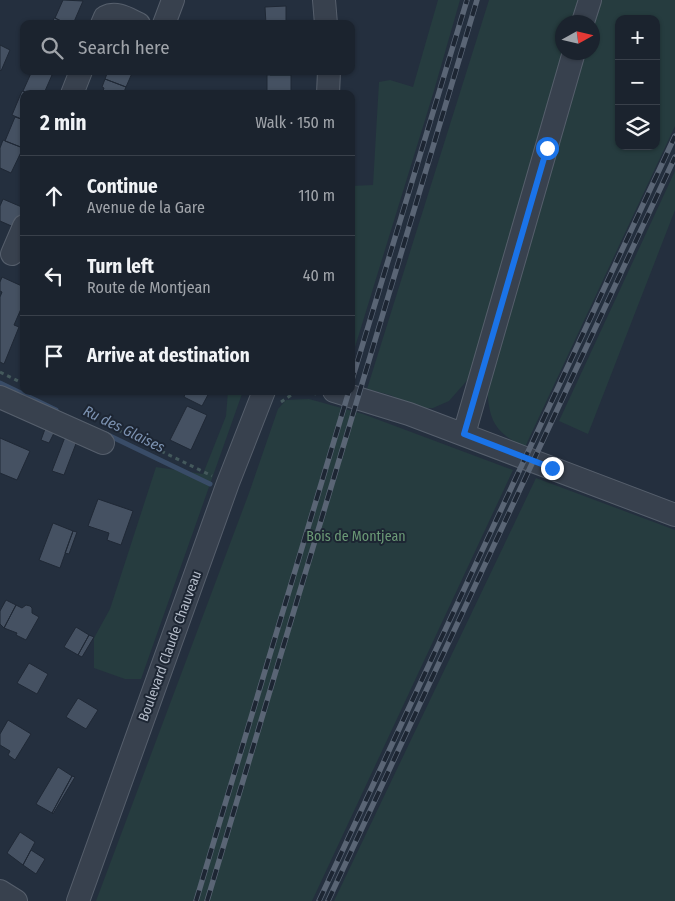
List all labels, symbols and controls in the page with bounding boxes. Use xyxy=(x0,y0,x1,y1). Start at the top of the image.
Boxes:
north arrow xyxy=(555,15,600,60)
map controls xyxy=(615,15,660,150)
button: + xyxy=(615,15,660,60)
search box xyxy=(20,20,355,75)
icon: search xyxy=(38,34,66,62)
text: Search here xyxy=(78,36,170,59)
button: − xyxy=(615,60,660,105)
button: layers xyxy=(615,105,660,150)
text: 2 min xyxy=(40,110,87,136)
text: Walk · 150 m xyxy=(255,113,335,132)
route start xyxy=(536,137,559,160)
text: Continue xyxy=(87,175,158,198)
icon: ahead xyxy=(40,182,68,210)
text: 110 m xyxy=(298,186,335,205)
text: Avenue de la Gare xyxy=(87,198,205,217)
text: Turn left xyxy=(87,255,154,278)
icon: left xyxy=(40,262,68,290)
text: 40 m xyxy=(303,266,335,285)
text: Route de Montjean xyxy=(87,278,211,297)
icon: arrive xyxy=(40,342,68,370)
text: Arrive at destination xyxy=(87,344,250,367)
water label: Ru des Glaises xyxy=(81,402,168,457)
route end xyxy=(541,457,564,480)
park label: Bois de Montjean xyxy=(306,528,406,545)
street label: Boulevard Claude Chauveau xyxy=(135,568,205,724)

